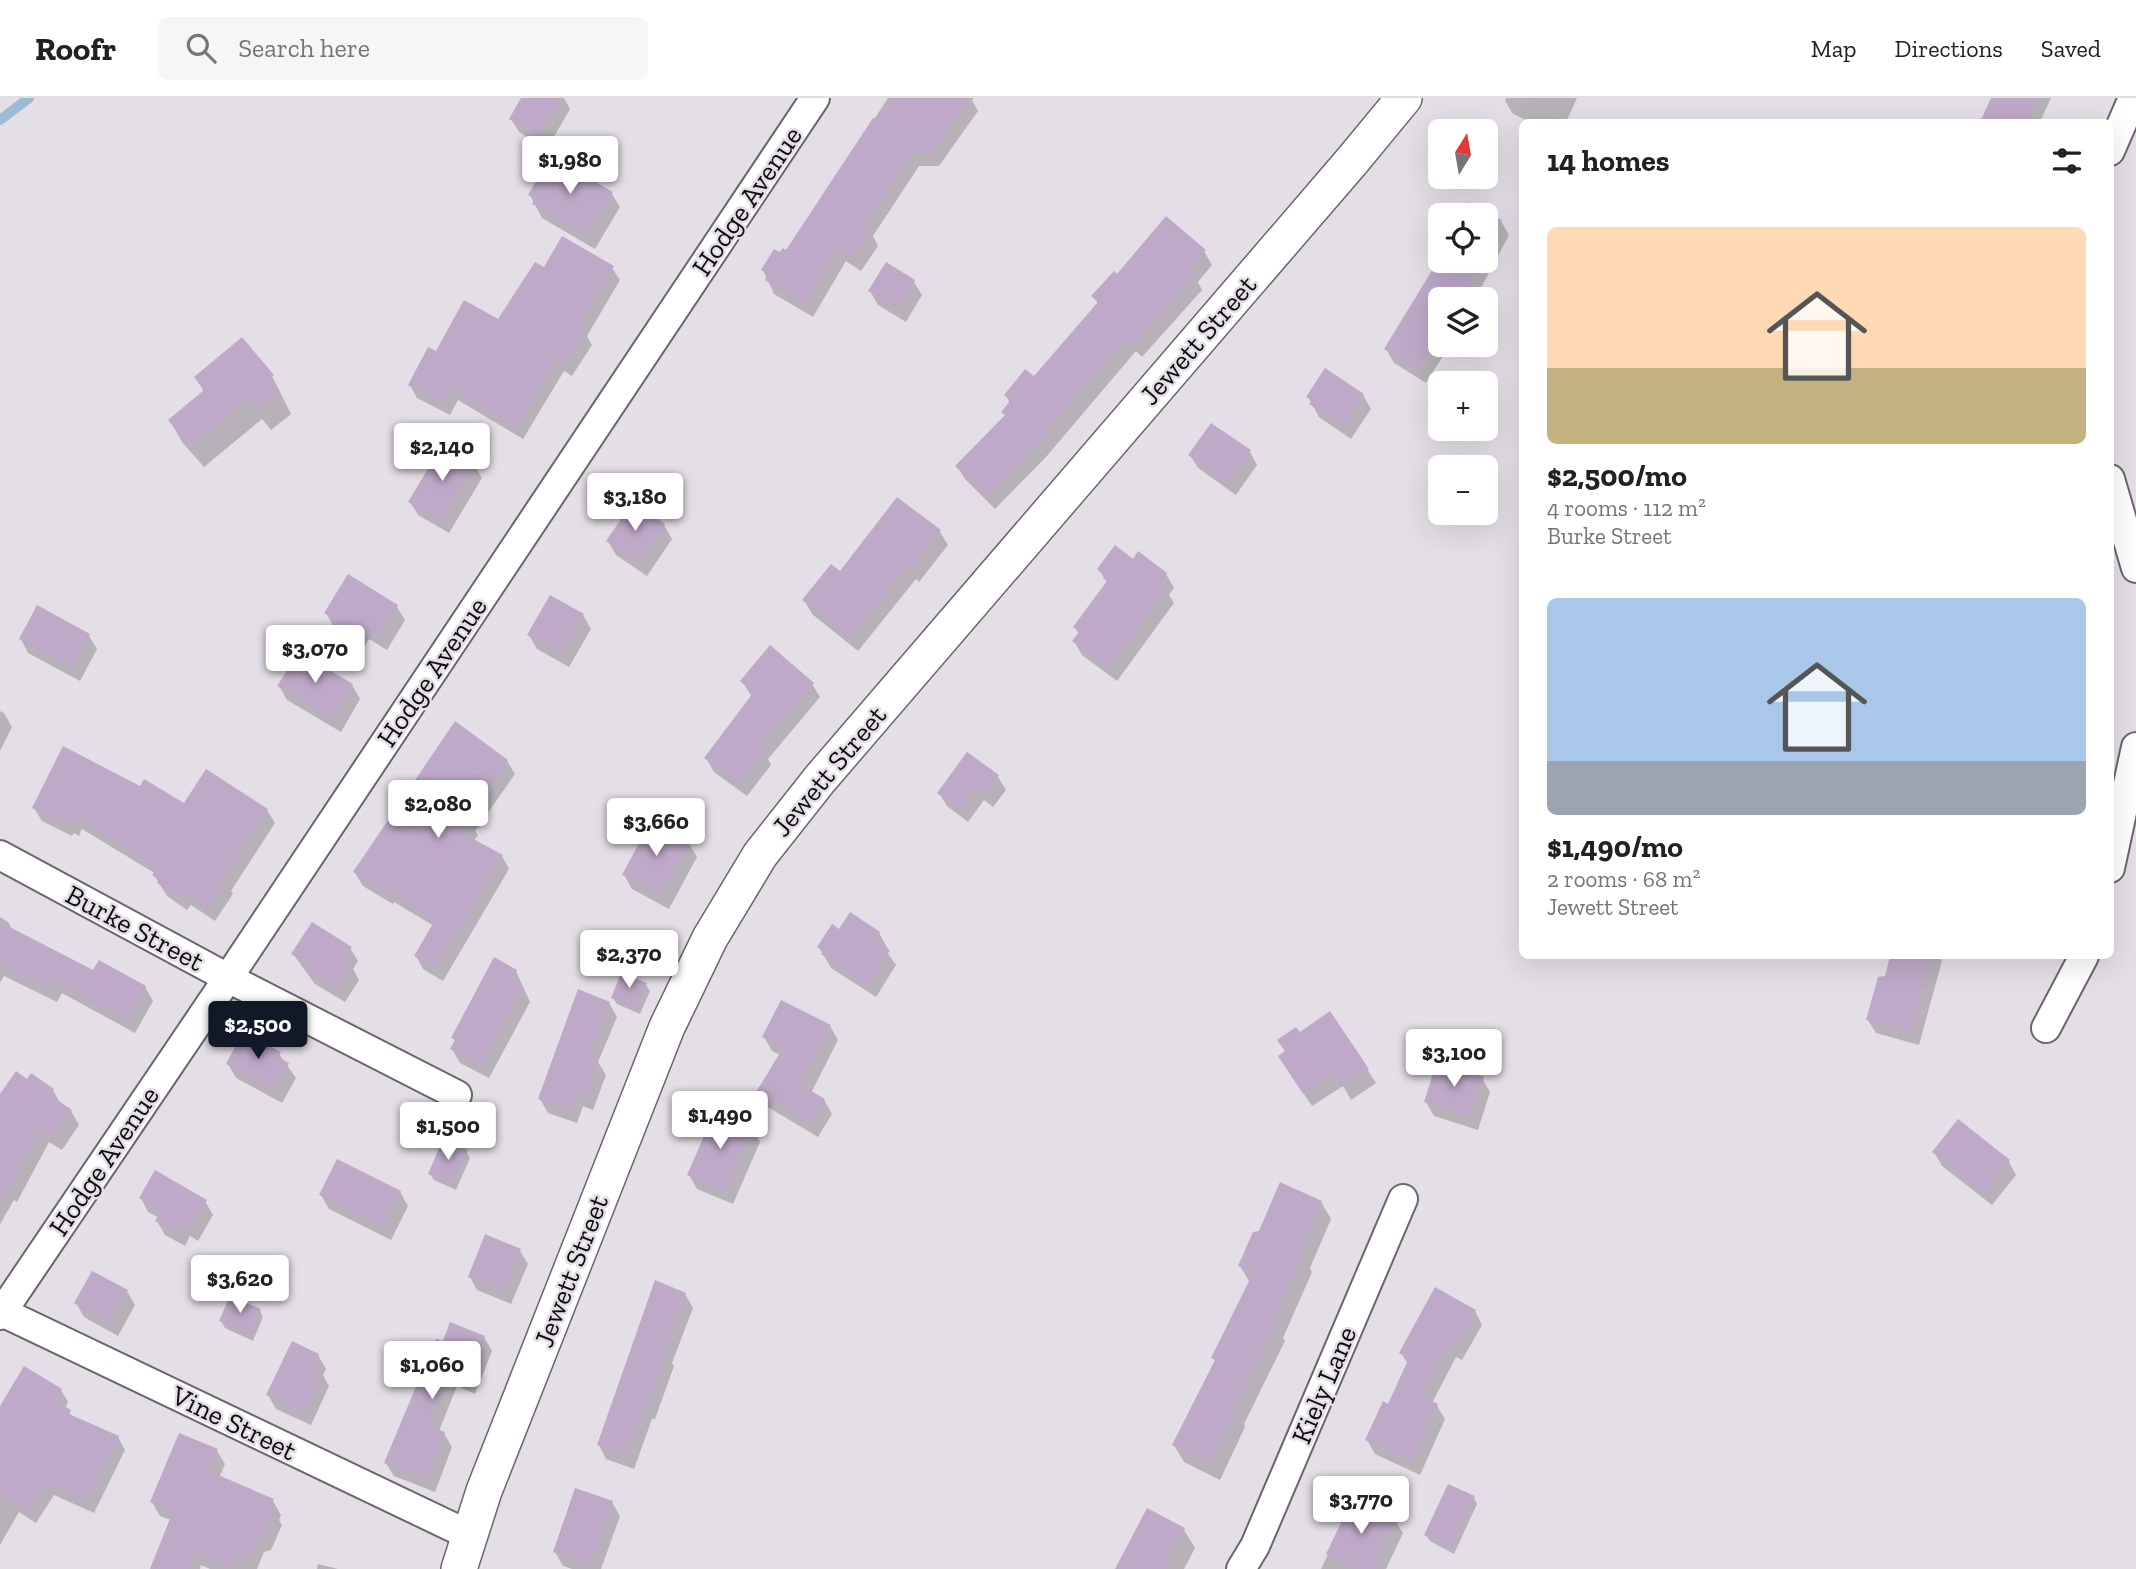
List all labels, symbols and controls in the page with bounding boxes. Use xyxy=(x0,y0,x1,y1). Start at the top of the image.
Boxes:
search box xyxy=(158,17,648,80)
text: Roofr xyxy=(35,29,116,68)
icon: search xyxy=(182,29,220,67)
text: Search here xyxy=(238,32,370,64)
text: Map xyxy=(1811,34,1857,63)
text: Directions xyxy=(1895,34,2003,63)
text: Saved xyxy=(2041,34,2101,63)
north arrow xyxy=(1428,119,1498,189)
map controls xyxy=(1428,119,1498,525)
street label: Hodge Avenue xyxy=(685,120,809,282)
pin: $1,980 xyxy=(513,136,627,196)
icon: filters xyxy=(2048,142,2086,180)
text: 14 homes xyxy=(1547,143,1670,179)
text: $1,980 xyxy=(538,145,602,173)
button: locate xyxy=(1428,203,1498,273)
street label: Jewett Street xyxy=(1133,268,1263,411)
icon: home xyxy=(1754,273,1880,399)
button: layers xyxy=(1428,287,1498,357)
button: + xyxy=(1428,371,1498,441)
pin: $2,140 xyxy=(385,424,499,483)
text: $2,140 xyxy=(410,432,474,460)
button: − xyxy=(1428,455,1498,525)
text: $2,500/mo xyxy=(1547,458,1687,494)
pin: $3,180 xyxy=(578,474,692,533)
text: $3,180 xyxy=(603,482,667,510)
text: 4 rooms · 112 m² xyxy=(1547,494,1706,522)
text: Burke Street xyxy=(1547,522,1672,550)
street label: Hodge Avenue xyxy=(370,591,494,753)
pin: $3,070 xyxy=(258,626,372,685)
text: $3,070 xyxy=(282,634,348,662)
icon: home xyxy=(1754,644,1880,770)
street label: Jewett Street xyxy=(765,699,894,843)
pin: $2,080 xyxy=(381,780,495,840)
text: $2,080 xyxy=(404,789,472,817)
pin: $3,660 xyxy=(599,798,713,858)
text: $3,660 xyxy=(623,807,689,835)
text: $1,490/mo xyxy=(1547,829,1683,865)
text: 2 rooms · 68 m² xyxy=(1547,865,1700,893)
street label: Burke Street xyxy=(60,878,210,978)
text: Jewett Street xyxy=(1547,893,1679,921)
pin: $2,370 xyxy=(572,930,686,990)
text: $2,370 xyxy=(596,939,662,967)
pin: $2,500 xyxy=(201,1002,315,1061)
text: $2,500 xyxy=(224,1010,292,1038)
pin: $3,100 xyxy=(1397,1030,1511,1089)
text: $3,100 xyxy=(1422,1038,1486,1066)
street label: Hodge Avenue xyxy=(42,1080,166,1242)
pin: $1,490 xyxy=(663,1091,777,1151)
text: $1,490 xyxy=(688,1100,752,1128)
pin: $1,500 xyxy=(391,1102,505,1162)
text: $1,500 xyxy=(416,1111,480,1139)
street label: Jewett Street xyxy=(527,1190,615,1352)
pin: $3,620 xyxy=(183,1256,297,1315)
text: $3,620 xyxy=(207,1264,273,1292)
street label: Kiely Lane xyxy=(1285,1321,1363,1449)
pin: $1,060 xyxy=(375,1342,489,1401)
text: $1,060 xyxy=(400,1350,464,1378)
street label: Vine Street xyxy=(165,1378,302,1468)
pin: $3,770 xyxy=(1304,1476,1418,1536)
text: $3,770 xyxy=(1329,1485,1393,1513)

